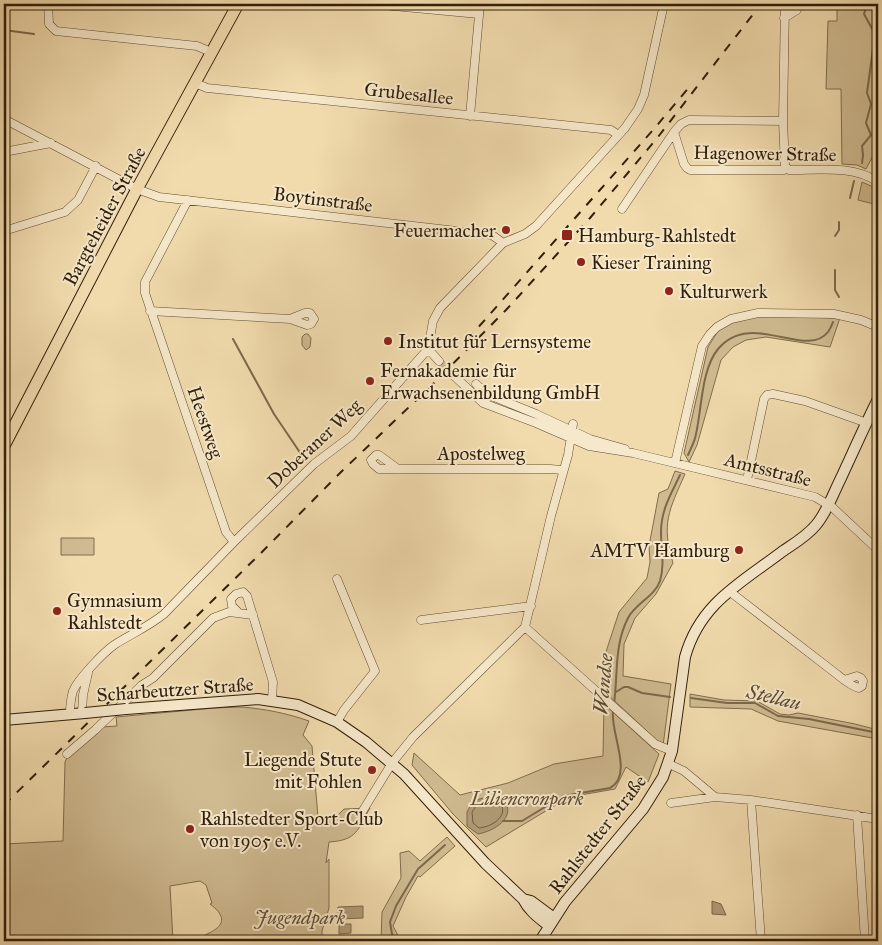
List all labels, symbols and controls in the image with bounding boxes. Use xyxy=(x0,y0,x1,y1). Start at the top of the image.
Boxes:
street label: Grubesallee xyxy=(363,77,455,110)
street label: Hagenower Straße xyxy=(693,141,837,167)
street label: Bargteheider Straße xyxy=(58,143,152,290)
street label: Boytinstraße xyxy=(272,182,374,217)
place label: Feuermacher xyxy=(393,219,497,242)
marker: Feuermacher xyxy=(500,224,512,236)
place label: Hamburg-Rahlstedt xyxy=(578,224,737,248)
marker: Hamburg-Rahlstedt xyxy=(560,228,574,242)
place label: Kieser Training xyxy=(591,251,711,275)
marker: Kieser Training xyxy=(575,256,587,268)
place label: Kulturwerk xyxy=(679,280,768,303)
marker: Kulturwerk xyxy=(663,285,675,297)
place label: Institut für Lernsysteme xyxy=(398,330,591,353)
marker: Institut für Lernsysteme xyxy=(382,335,394,347)
place label: Fernakademie für Erwachsenenbildung GmbH xyxy=(380,359,601,405)
marker: Fernakademie für Erwachsenenbildung GmbH xyxy=(364,375,376,387)
street label: Heestweg xyxy=(182,383,229,462)
street label: Doberaner Weg xyxy=(262,394,367,494)
street label: Apostelweg xyxy=(436,442,525,466)
street label: Amtsstraße xyxy=(721,447,814,491)
place label: AMTV Hamburg xyxy=(590,539,729,563)
marker: AMTV Hamburg xyxy=(733,544,745,556)
place label: Gymnasium Rahlstedt xyxy=(67,589,162,634)
marker: Gymnasium Rahlstedt xyxy=(51,605,63,617)
water label: Wandse xyxy=(588,652,618,715)
street label: Scharbeutzer Straße xyxy=(96,673,254,706)
water label: Stellau xyxy=(743,679,804,715)
place label: Liegende Stute mit Fohlen xyxy=(244,748,362,793)
marker: Liegende Stute mit Fohlen xyxy=(366,764,378,776)
street label: Rahlstedter Straße xyxy=(544,770,651,898)
park label: Liliencronpark xyxy=(470,787,584,811)
place label: Rahlstedter Sport-Club von 1905 e.V. xyxy=(199,807,383,852)
marker: Rahlstedter Sport-Club von 1905 e.V. xyxy=(184,823,196,835)
park label: Jugendpark xyxy=(254,906,346,930)

